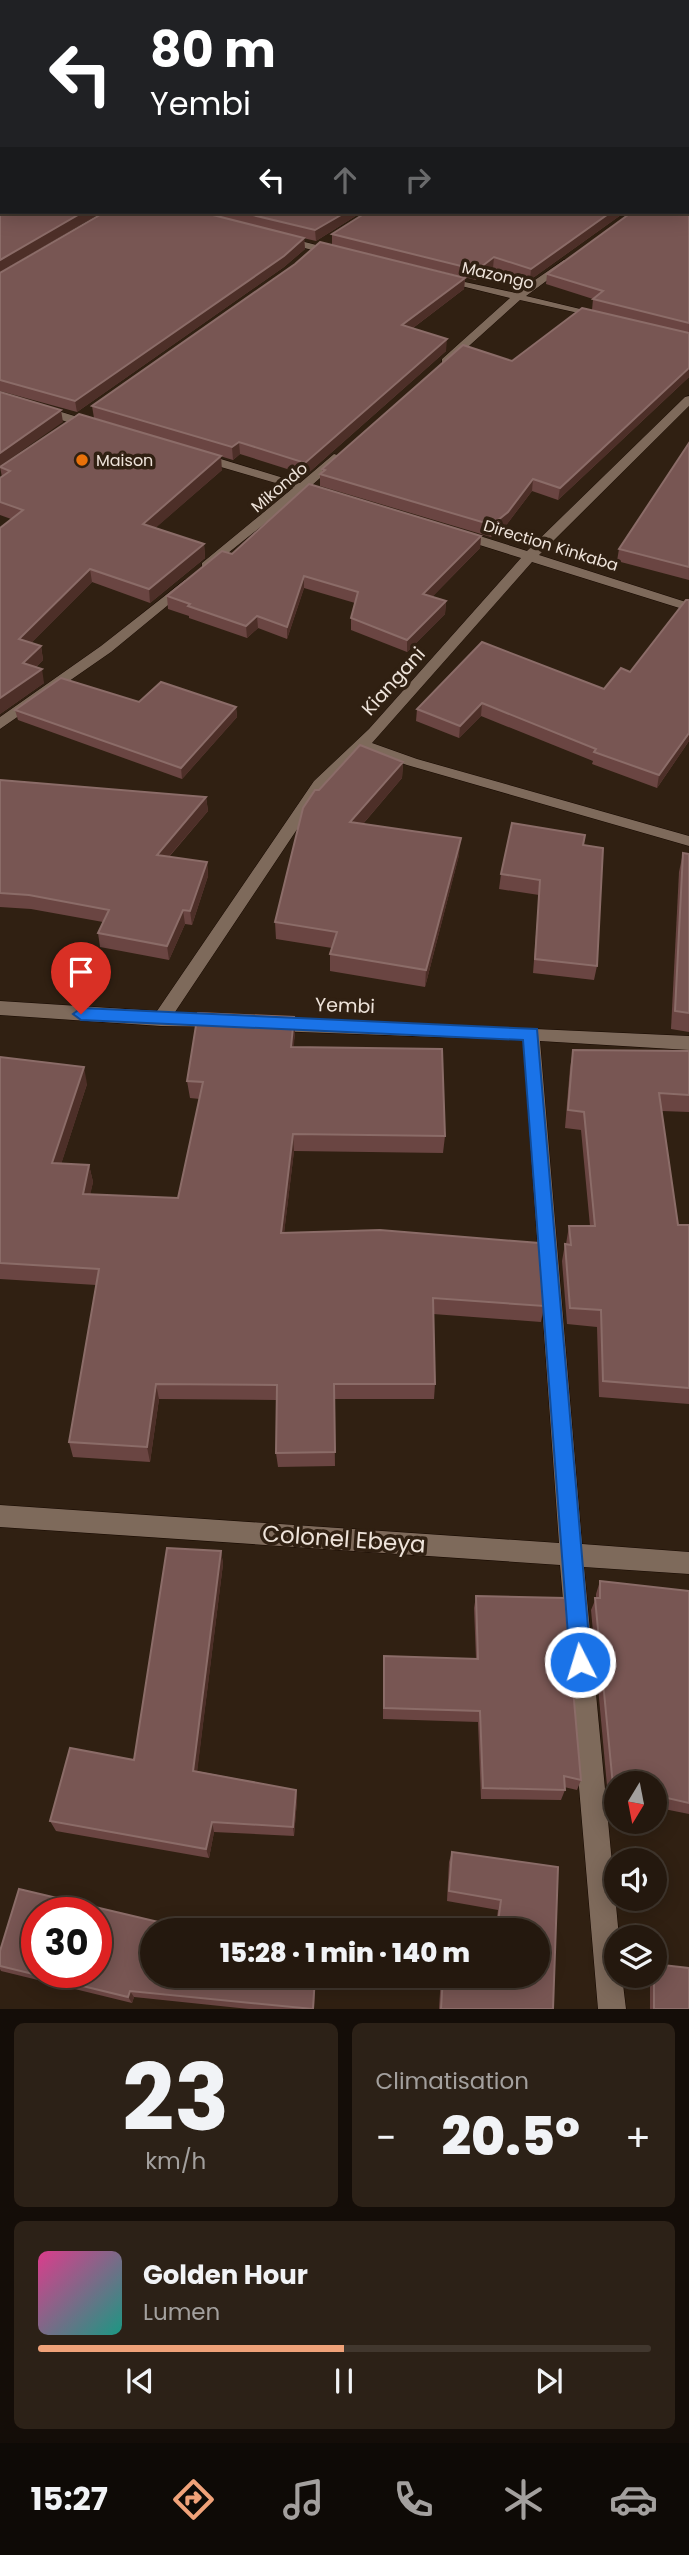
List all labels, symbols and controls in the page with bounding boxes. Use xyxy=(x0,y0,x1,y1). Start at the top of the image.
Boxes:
text: 80 m xyxy=(150,16,276,84)
icon: left xyxy=(35,28,126,119)
text: Yembi xyxy=(150,81,251,126)
icon: left xyxy=(253,161,291,199)
icon: ahead xyxy=(326,161,364,199)
icon: right xyxy=(399,161,437,199)
street label: Mazongo xyxy=(460,256,536,295)
place label: Maison xyxy=(96,449,153,472)
marker: Maison xyxy=(74,452,90,468)
street label: Mikondo xyxy=(246,457,313,518)
street label: Direction Kinkaba xyxy=(481,514,621,577)
street label: Kiangani xyxy=(355,641,431,721)
pin xyxy=(51,942,111,1014)
icon: arrive xyxy=(62,953,100,991)
street label: Yembi xyxy=(315,991,375,1020)
street label: Colonel Ebeya xyxy=(261,1517,427,1561)
position arrow xyxy=(543,1625,617,1699)
north arrow xyxy=(604,1771,667,1834)
map controls xyxy=(604,1771,667,1988)
button: sound xyxy=(604,1848,667,1911)
speed limit sign: 30 xyxy=(21,1897,112,1988)
button: layers xyxy=(604,1925,667,1988)
text: 15:28 · 1 min · 140 m xyxy=(220,1935,470,1971)
text: 23 xyxy=(122,2034,229,2162)
text: Climatisation xyxy=(376,2065,529,2097)
text: 20.5° xyxy=(442,2100,580,2173)
text: − xyxy=(376,2111,396,2164)
text: + xyxy=(625,2111,651,2164)
text: km/h xyxy=(145,2145,206,2177)
text: Golden Hour xyxy=(143,2257,308,2293)
text: Lumen xyxy=(143,2296,220,2328)
icon: previous xyxy=(121,2362,159,2400)
icon: pause xyxy=(325,2362,363,2400)
icon: next xyxy=(530,2362,568,2400)
icon: directions xyxy=(169,2475,218,2524)
icon: music xyxy=(279,2475,328,2524)
icon: phone xyxy=(389,2475,438,2524)
icon: climate xyxy=(499,2475,548,2524)
icon: car xyxy=(609,2475,658,2524)
text: 15:27 xyxy=(31,2476,108,2521)

